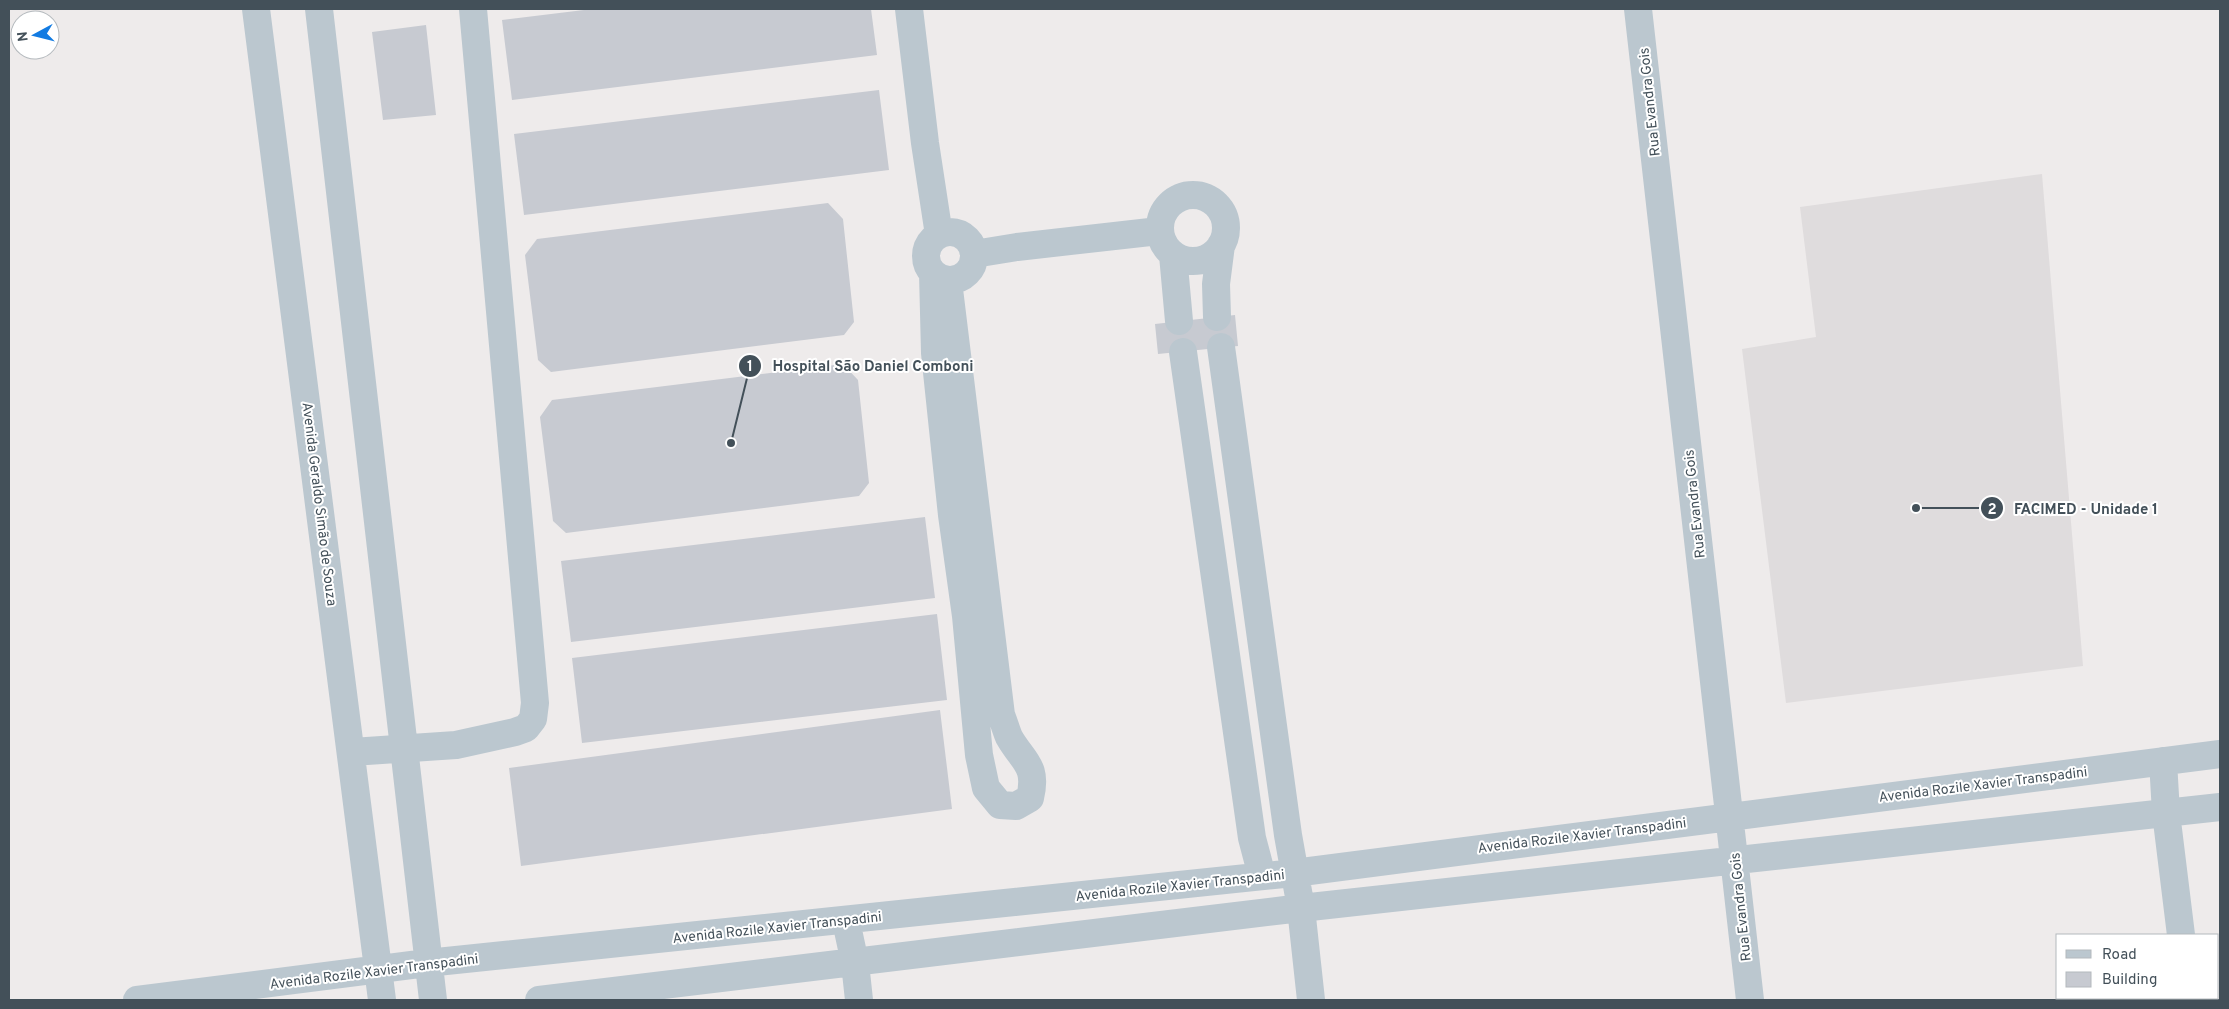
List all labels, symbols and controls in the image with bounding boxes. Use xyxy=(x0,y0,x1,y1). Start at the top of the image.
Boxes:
north arrow xyxy=(10,10,60,60)
text: N xyxy=(15,30,33,42)
street label: Rua Evandra Gois xyxy=(1636,47,1665,157)
callout: Hospital São Daniel Comboni xyxy=(738,351,984,381)
text: 1 xyxy=(747,358,753,377)
text: Hospital São Daniel Comboni xyxy=(772,358,974,377)
street label: Avenida Geraldo Simão de Souza xyxy=(298,401,339,607)
street label: Rua Evandra Gois xyxy=(1681,449,1710,559)
callout: FACIMED - Unidade 1 xyxy=(1979,493,2168,523)
text: 2 xyxy=(1987,501,1997,520)
text: FACIMED - Unidade 1 xyxy=(2014,501,2158,520)
street label: Avenida Rozile Xavier Transpadini xyxy=(1878,764,2089,807)
street label: Avenida Rozile Xavier Transpadini xyxy=(1477,815,1688,858)
street label: Rua Evandra Gois xyxy=(1727,852,1756,962)
street label: Avenida Rozile Xavier Transpadini xyxy=(1075,867,1286,906)
street label: Avenida Rozile Xavier Transpadini xyxy=(672,909,883,948)
legend xyxy=(2056,934,2219,999)
text: Road xyxy=(2102,946,2137,965)
street label: Avenida Rozile Xavier Transpadini xyxy=(269,951,480,994)
text: Building xyxy=(2102,971,2157,990)

